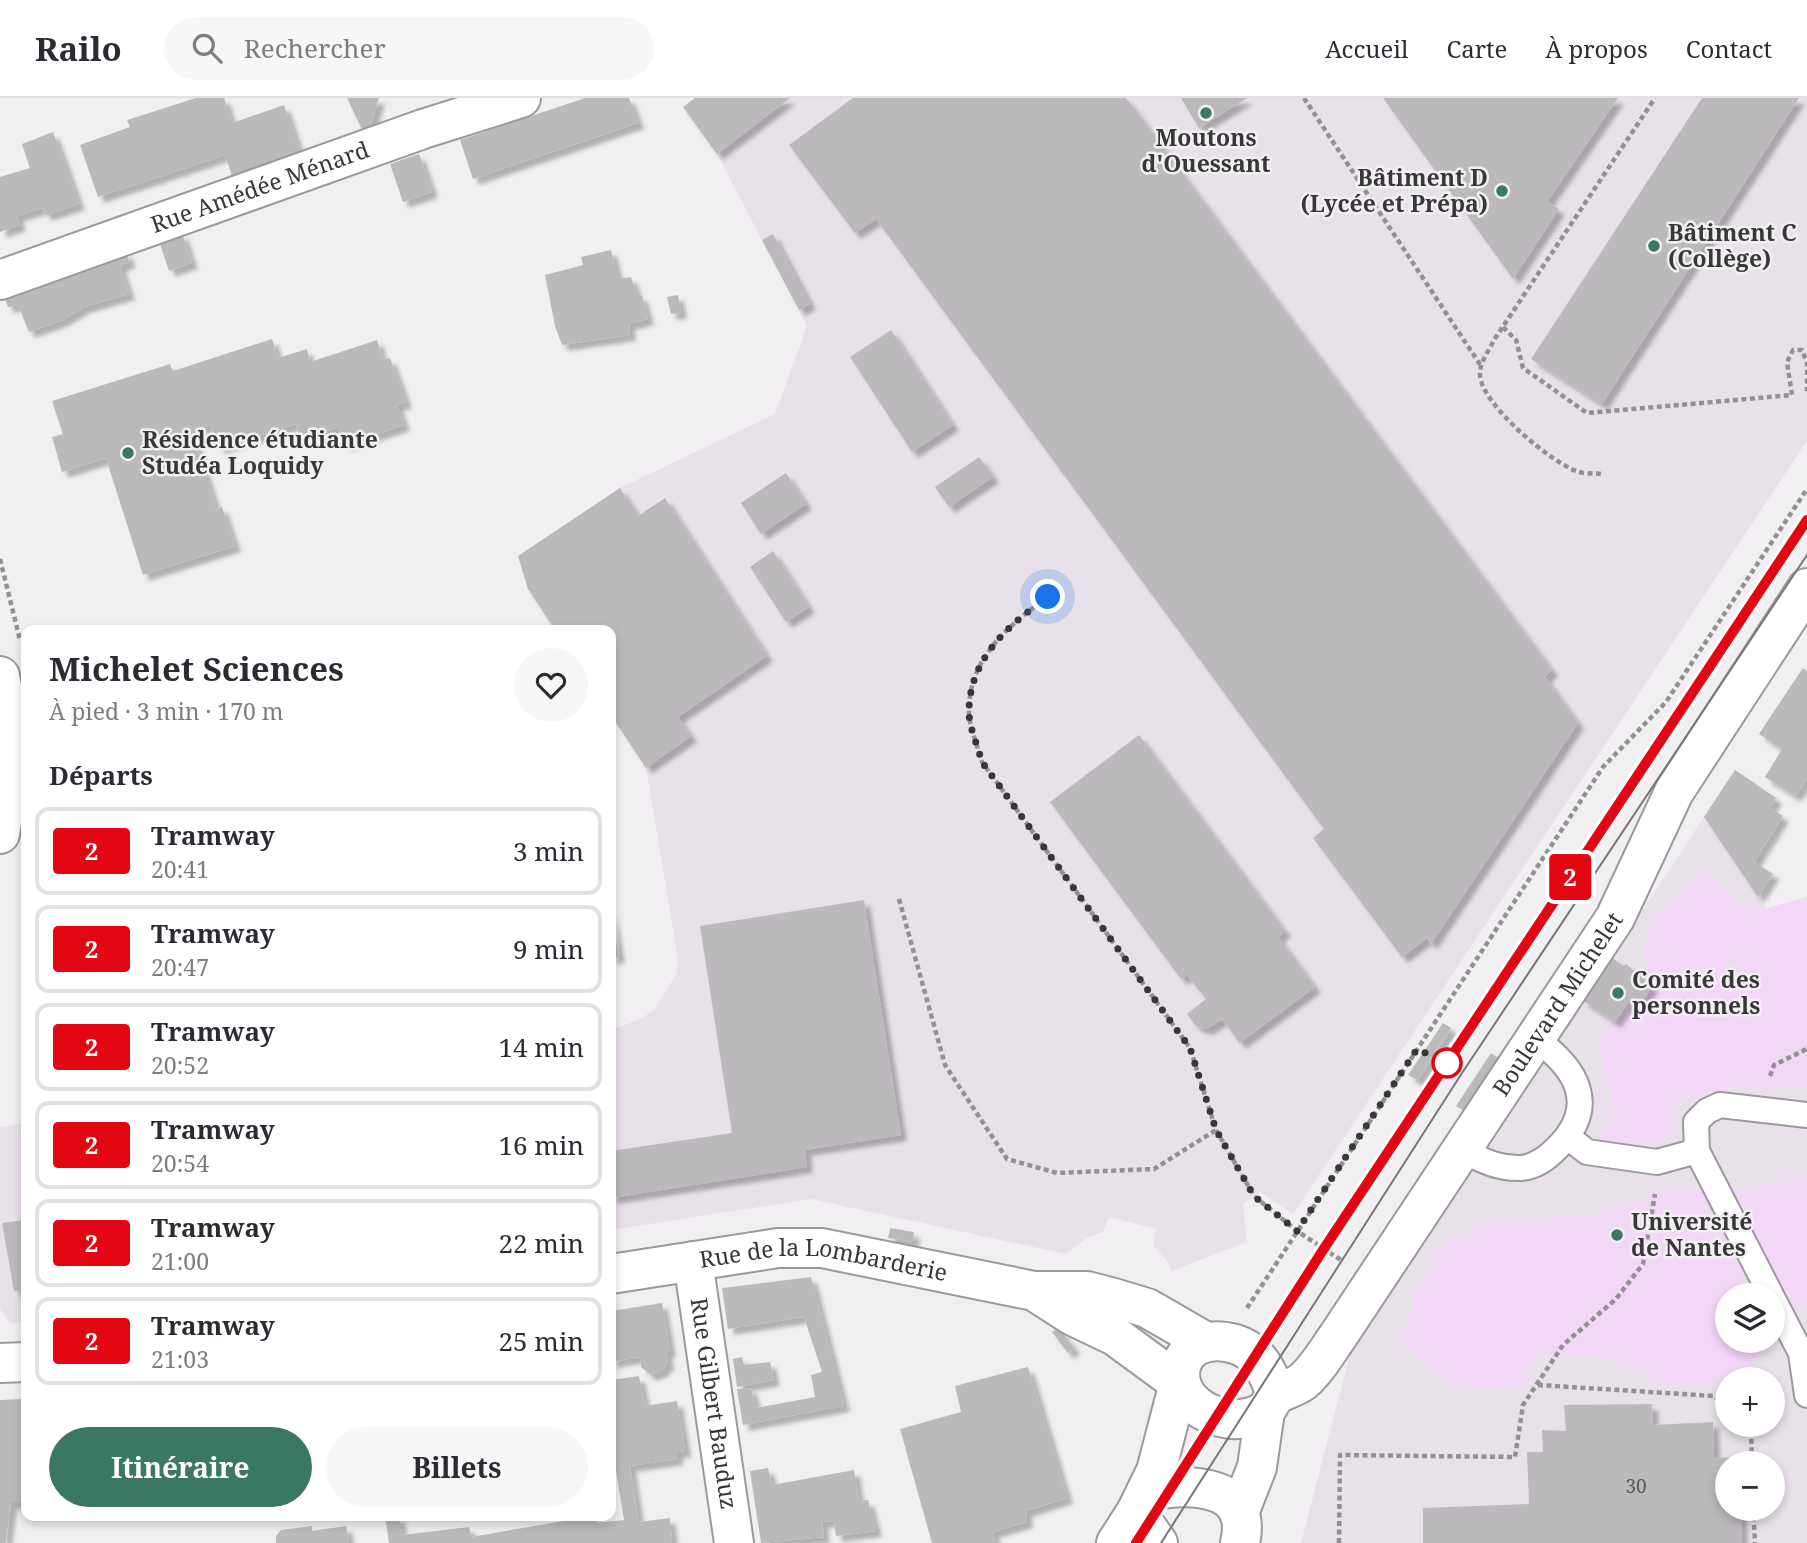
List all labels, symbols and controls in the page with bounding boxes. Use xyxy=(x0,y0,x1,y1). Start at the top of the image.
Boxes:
search box xyxy=(164,17,654,80)
text: Railo xyxy=(35,26,122,71)
icon: search xyxy=(188,29,226,67)
text: Rechercher xyxy=(244,30,386,66)
text: Accueil xyxy=(1325,32,1408,65)
text: Carte xyxy=(1446,32,1507,65)
text: À propos xyxy=(1545,32,1648,65)
text: Contact xyxy=(1686,32,1772,65)
marker: Moutons d'Ouessant xyxy=(1198,105,1214,121)
place label: Moutons d'Ouessant xyxy=(1142,121,1270,179)
street label: Rue Amédée Ménard xyxy=(146,133,373,240)
place label: Bâtiment D (Lycée et Prépa) xyxy=(1301,161,1488,219)
marker: Bâtiment D (Lycée et Prépa) xyxy=(1494,183,1510,199)
place label: Bâtiment C (Collège) xyxy=(1668,216,1797,274)
marker: Bâtiment C (Collège) xyxy=(1646,238,1662,254)
place label: Résidence étudiante Studéa Loquidy xyxy=(142,423,378,481)
marker: Résidence étudiante Studéa Loquidy xyxy=(120,445,136,461)
your location xyxy=(1030,579,1065,614)
text: Michelet Sciences xyxy=(49,646,344,691)
button: heart xyxy=(514,648,588,722)
text: À pied · 3 min · 170 m xyxy=(49,695,284,727)
text: Départs xyxy=(49,757,153,793)
text: Tramway xyxy=(151,817,275,853)
text: 3 min xyxy=(513,833,584,869)
text: 2 xyxy=(85,834,98,867)
text: 20:41 xyxy=(151,853,209,885)
line badge: 2 xyxy=(1547,854,1593,900)
text: 2 xyxy=(1563,860,1577,893)
street label: Boulevard Michelet xyxy=(1484,905,1630,1102)
text: Tramway xyxy=(151,915,275,951)
text: 9 min xyxy=(513,931,584,967)
text: 2 xyxy=(85,932,98,965)
text: 20:47 xyxy=(151,951,209,983)
place label: Comité des personnels xyxy=(1632,963,1760,1021)
marker: Comité des personnels xyxy=(1610,985,1626,1001)
text: Tramway xyxy=(151,1013,275,1049)
text: 14 min xyxy=(499,1029,584,1065)
text: 2 xyxy=(85,1030,98,1063)
unlabelled marker xyxy=(1432,1048,1462,1078)
text: 20:52 xyxy=(151,1049,209,1081)
text: Tramway xyxy=(151,1111,275,1147)
text: 16 min xyxy=(499,1127,584,1163)
text: 2 xyxy=(85,1128,98,1161)
text: 20:54 xyxy=(151,1147,209,1179)
place label: Université de Nantes xyxy=(1631,1205,1752,1263)
text: Tramway xyxy=(151,1209,275,1245)
text: 22 min xyxy=(499,1225,584,1261)
text: 2 xyxy=(85,1226,98,1259)
marker: Université de Nantes xyxy=(1609,1227,1625,1243)
street label: Rue de la Lombarderie xyxy=(697,1231,950,1288)
text: 21:00 xyxy=(151,1245,209,1277)
map controls xyxy=(1715,1283,1785,1521)
button: layers xyxy=(1715,1283,1785,1353)
street label: Rue Gilbert Bauduz xyxy=(684,1295,746,1511)
text: Tramway xyxy=(151,1307,275,1343)
text: 25 min xyxy=(499,1323,584,1359)
text: 2 xyxy=(85,1324,98,1357)
text: 21:03 xyxy=(151,1343,209,1375)
button: + xyxy=(1715,1367,1785,1437)
button: Itinéraire xyxy=(49,1427,312,1507)
button: Billets xyxy=(326,1427,588,1507)
button: − xyxy=(1715,1451,1785,1521)
house number: 30 xyxy=(1625,1473,1647,1499)

